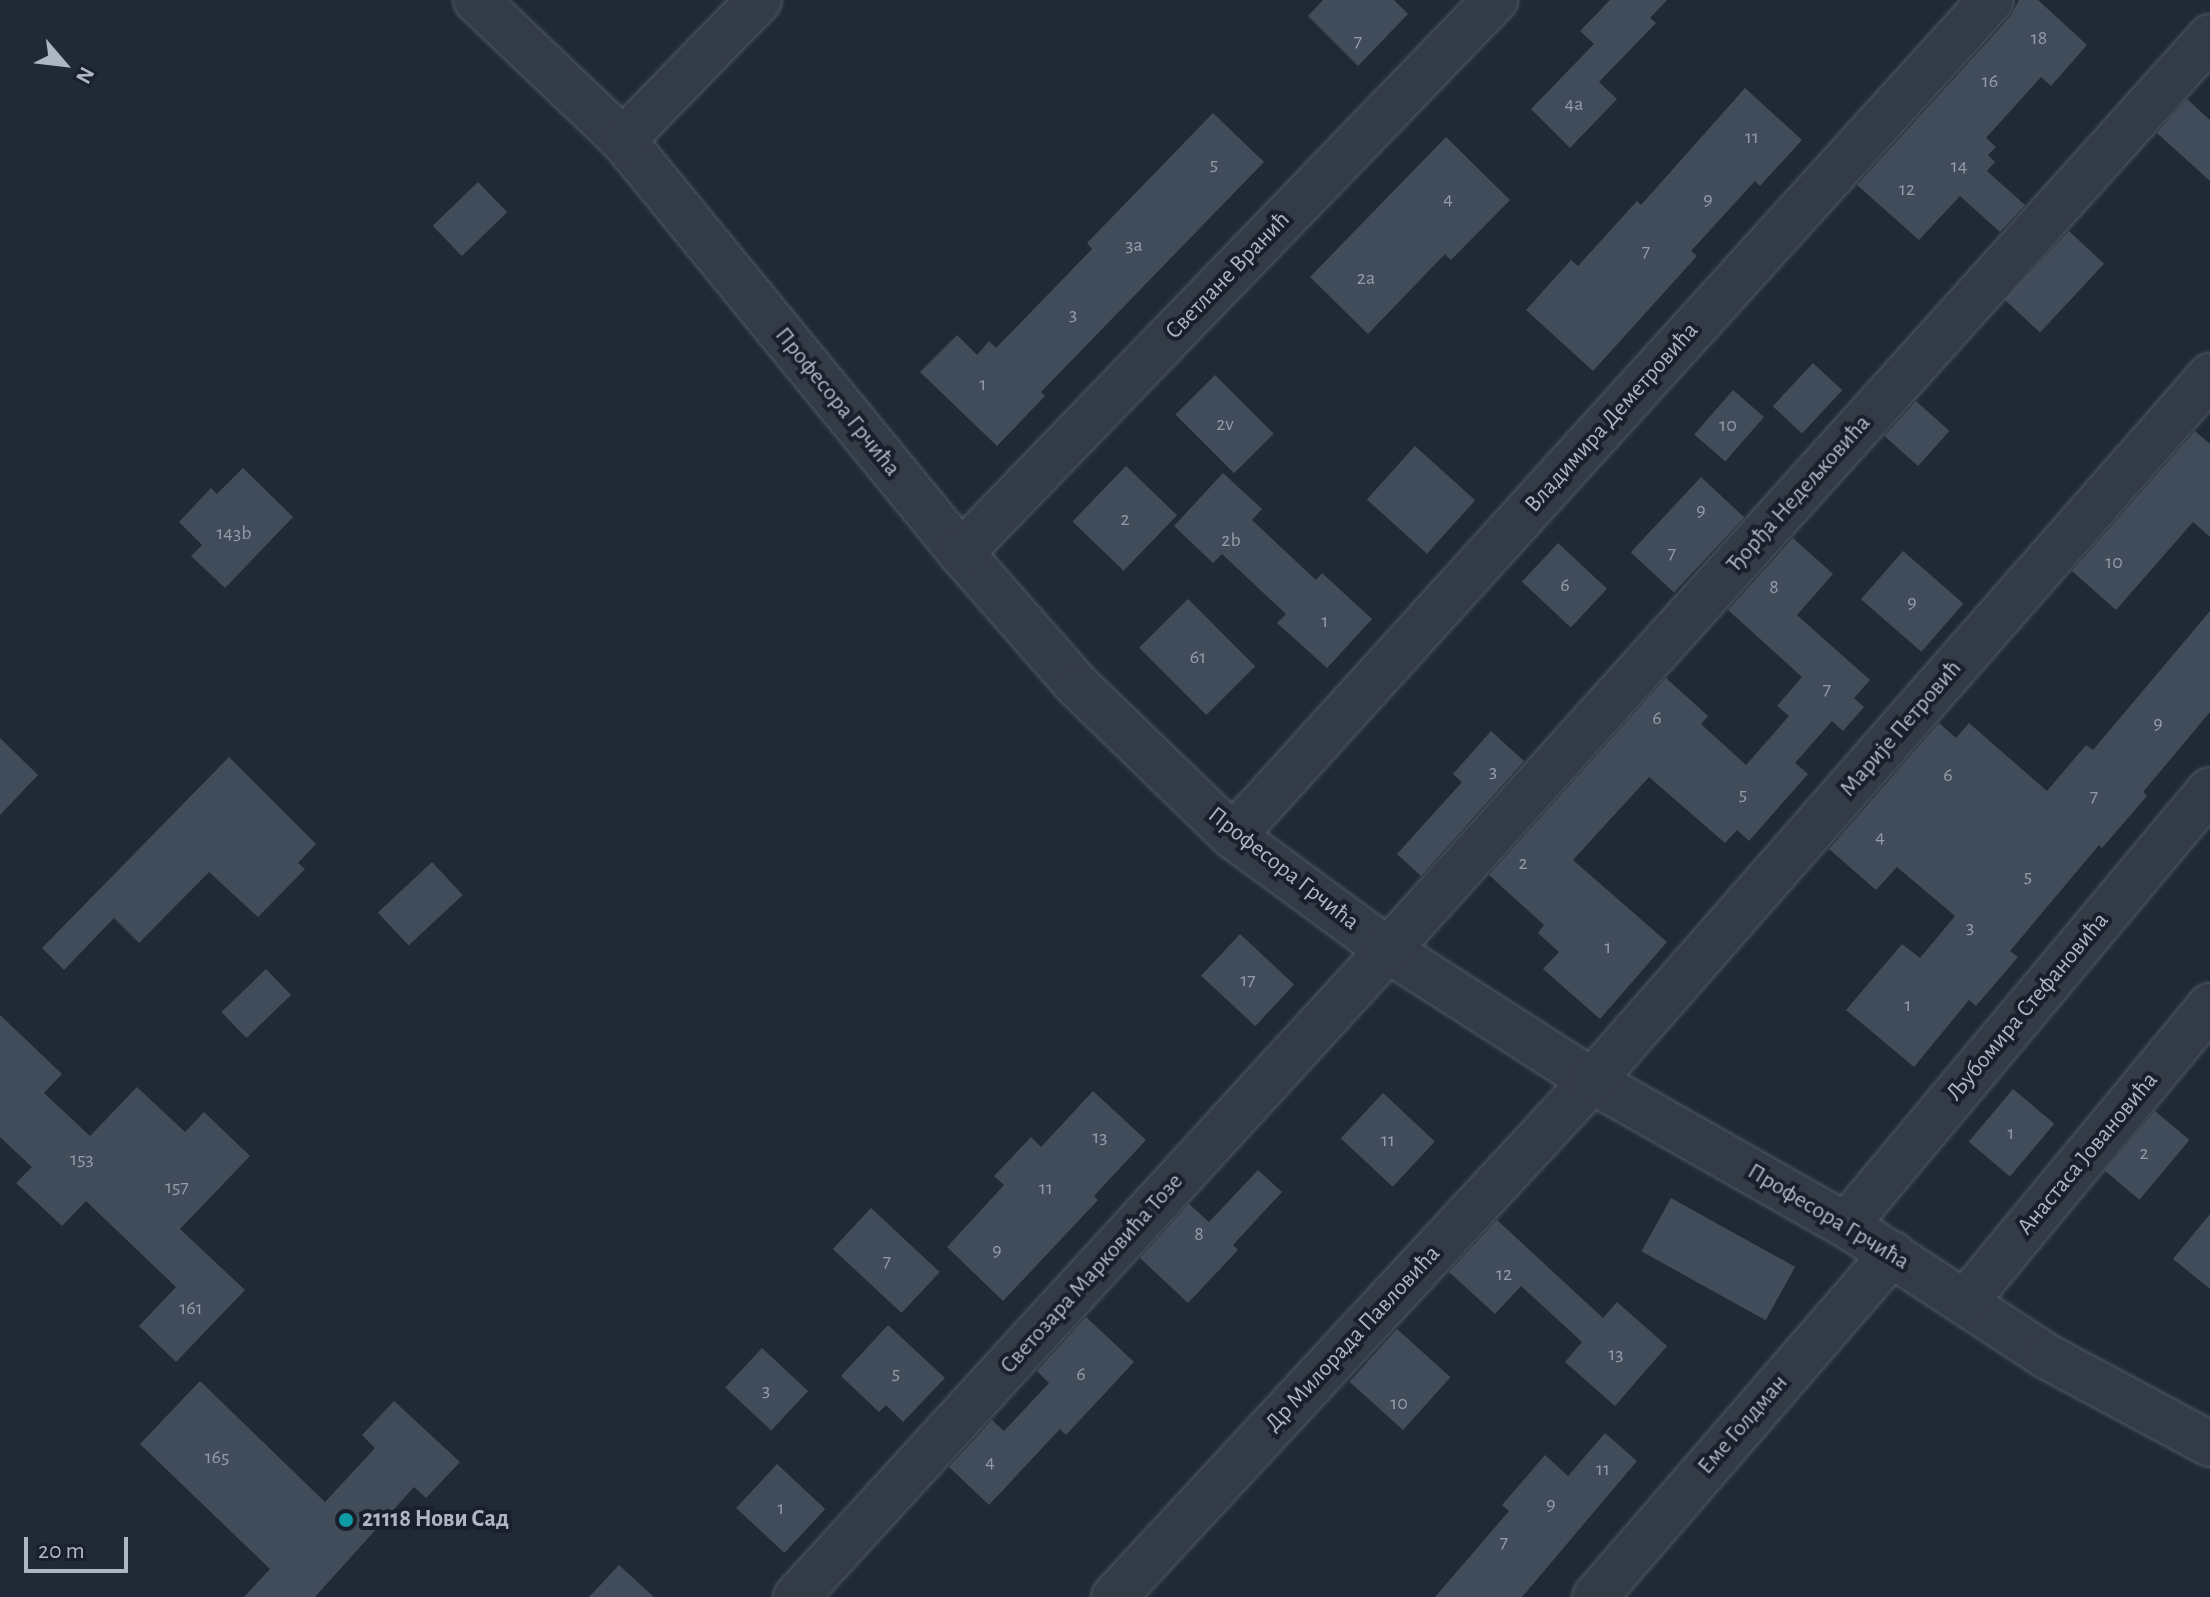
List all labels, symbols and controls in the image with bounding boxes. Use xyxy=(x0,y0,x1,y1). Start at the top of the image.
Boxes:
north arrow xyxy=(24,24,104,104)
house number: 18 xyxy=(2031,26,2047,50)
house number: 7 xyxy=(1354,29,1362,53)
text: N xyxy=(72,63,98,87)
house number: 16 xyxy=(1982,69,1998,93)
house number: 4a xyxy=(1565,92,1583,116)
house number: 11 xyxy=(1745,125,1759,149)
house number: 5 xyxy=(1210,152,1218,176)
house number: 14 xyxy=(1951,154,1967,178)
house number: 12 xyxy=(1899,177,1915,201)
house number: 4 xyxy=(1443,187,1453,211)
house number: 9 xyxy=(1703,187,1713,211)
street label: Светлане Вранић xyxy=(1160,206,1296,346)
house number: 3a xyxy=(1125,233,1143,257)
house number: 7 xyxy=(1642,239,1650,263)
house number: 2a xyxy=(1357,266,1375,290)
house number: 3 xyxy=(1069,302,1077,326)
street label: Владимира Деметровића xyxy=(1519,317,1705,519)
street label: Професора Грчића xyxy=(768,322,906,482)
house number: 1 xyxy=(980,372,986,396)
street label: Ђорђа Недељковића xyxy=(1721,409,1877,579)
house number: 2v xyxy=(1216,412,1234,436)
house number: 10 xyxy=(1719,413,1737,437)
house number: 9 xyxy=(1696,498,1706,522)
house number: 2 xyxy=(1120,507,1130,531)
house number: 143b xyxy=(216,521,252,545)
house number: 2b xyxy=(1221,528,1241,552)
house number: 7 xyxy=(1668,541,1676,565)
house number: 10 xyxy=(2105,550,2123,574)
house number: 6 xyxy=(1560,573,1570,597)
house number: 8 xyxy=(1769,575,1779,599)
house number: 9 xyxy=(1907,590,1917,614)
house number: 1 xyxy=(1322,609,1328,633)
house number: 61 xyxy=(1190,645,1206,669)
street label: Марије Петровић xyxy=(1834,655,1968,803)
house number: 7 xyxy=(1823,677,1831,701)
house number: 6 xyxy=(1652,706,1662,730)
house number: 9 xyxy=(2153,711,2163,735)
house number: 3 xyxy=(1489,759,1497,783)
house number: 6 xyxy=(1943,763,1953,787)
house number: 5 xyxy=(1739,782,1747,806)
house number: 7 xyxy=(2090,784,2098,808)
street label: Професора Грчића xyxy=(1202,801,1364,937)
house number: 4 xyxy=(1875,825,1885,849)
house number: 2 xyxy=(1518,851,1528,875)
house number: 5 xyxy=(2024,864,2032,888)
street label: Љубомира Стефановића xyxy=(1941,907,2115,1107)
house number: 3 xyxy=(1966,915,1974,939)
house number: 1 xyxy=(1605,935,1611,959)
house number: 17 xyxy=(1240,968,1256,992)
house number: 1 xyxy=(1905,993,1911,1017)
street label: Анастаса Јовановића xyxy=(2011,1067,2165,1241)
house number: 1 xyxy=(2008,1121,2014,1145)
house number: 13 xyxy=(1092,1125,1108,1149)
house number: 11 xyxy=(1381,1128,1395,1152)
house number: 2 xyxy=(2139,1141,2149,1165)
house number: 153 xyxy=(70,1147,94,1171)
street label: Професора Грчића xyxy=(1742,1157,1914,1277)
street label: Светозара Марковића Тозе xyxy=(994,1168,1190,1380)
house number: 157 xyxy=(165,1175,189,1199)
house number: 11 xyxy=(1039,1176,1053,1200)
house number: 8 xyxy=(1194,1222,1204,1246)
house number: 9 xyxy=(992,1238,1002,1262)
street label: Др Милорада Павловића xyxy=(1259,1240,1447,1438)
house number: 7 xyxy=(883,1249,891,1273)
house number: 12 xyxy=(1496,1262,1512,1286)
house number: 161 xyxy=(179,1296,203,1320)
house number: 13 xyxy=(1608,1342,1624,1366)
house number: 5 xyxy=(892,1361,900,1385)
house number: 6 xyxy=(1076,1362,1086,1386)
street label: Еме Голдман xyxy=(1692,1369,1794,1481)
house number: 3 xyxy=(762,1378,770,1402)
house number: 10 xyxy=(1390,1391,1408,1415)
house number: 165 xyxy=(205,1445,229,1469)
house number: 4 xyxy=(985,1450,995,1474)
house number: 11 xyxy=(1596,1457,1610,1481)
house number: 9 xyxy=(1546,1492,1556,1516)
house number: 1 xyxy=(778,1496,784,1520)
place label: 21118 Нови Сад xyxy=(362,1506,509,1534)
marker: 21118 Нови Сад xyxy=(337,1511,355,1529)
scale bar xyxy=(28,1521,132,1571)
house number: 7 xyxy=(1500,1530,1508,1554)
text: 20 m xyxy=(38,1539,85,1563)

